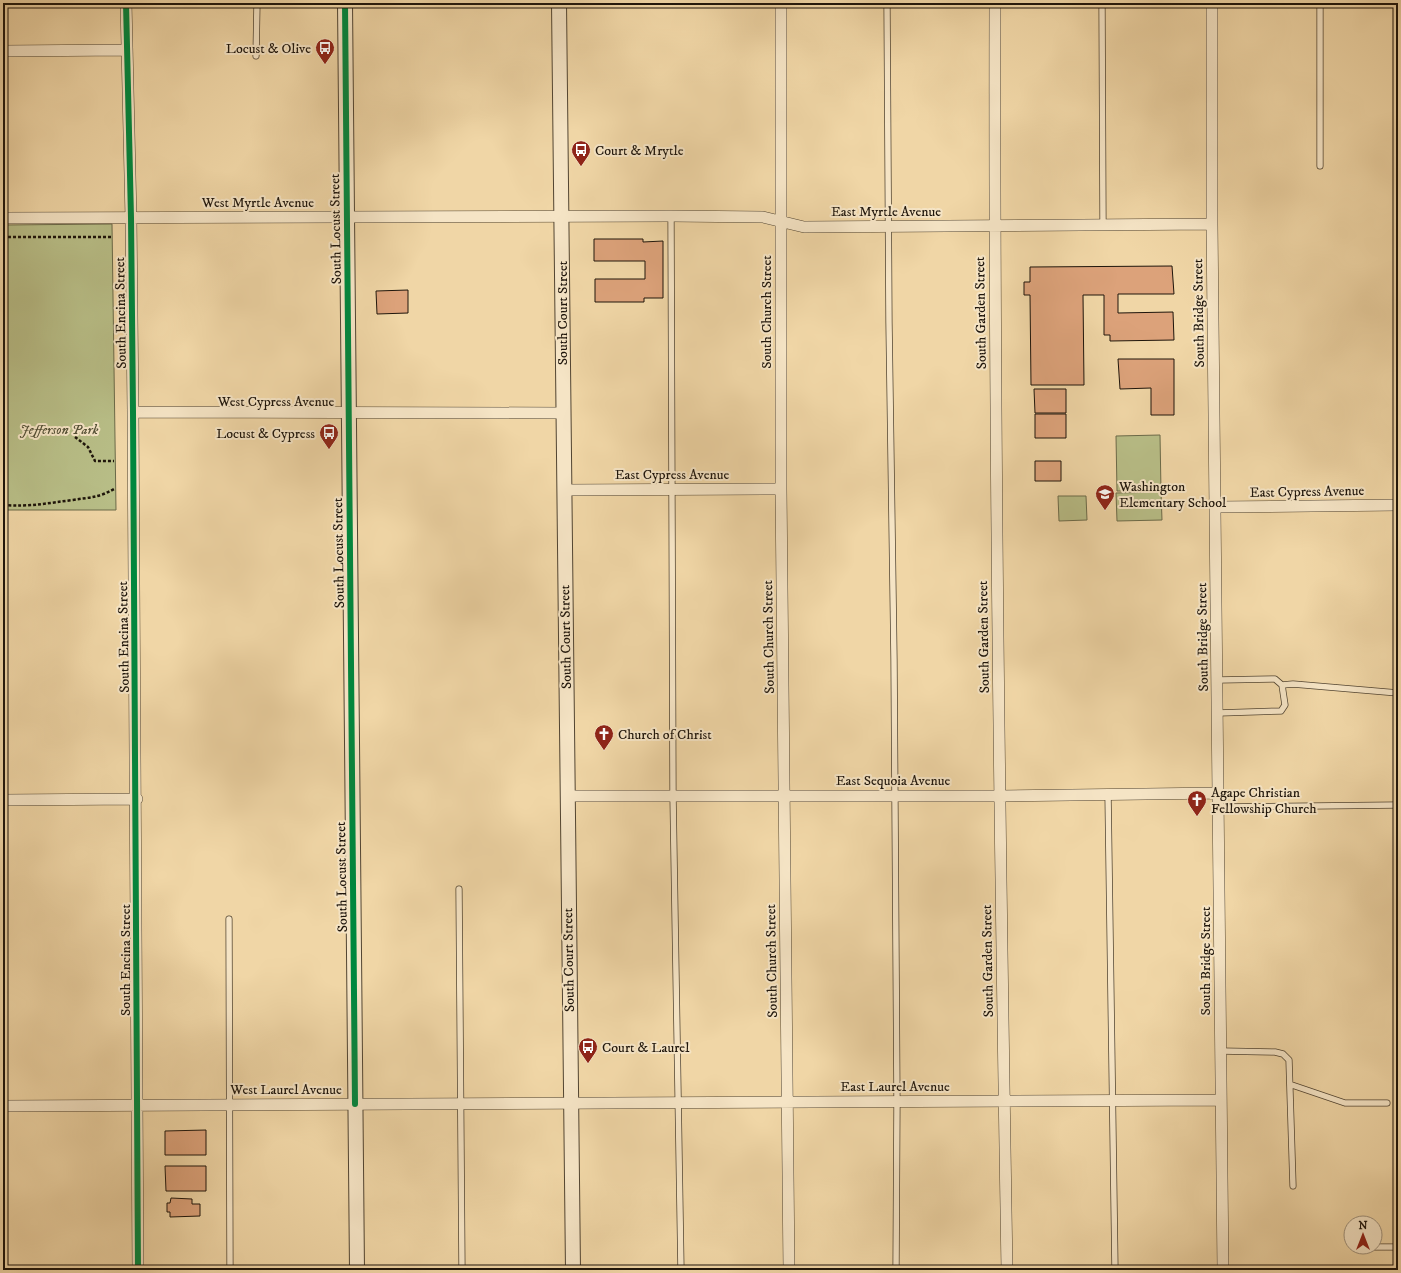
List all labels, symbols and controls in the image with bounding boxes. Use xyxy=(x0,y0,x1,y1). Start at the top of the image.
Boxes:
bus stop icon: Locust & Olive xyxy=(314,37,336,65)
place label: Locust & Olive xyxy=(226,40,311,58)
bus stop icon: Court & Mrytle xyxy=(570,139,592,167)
place label: Court & Mrytle xyxy=(595,142,684,160)
street label: South Locust Street xyxy=(326,173,346,284)
street label: West Myrtle Avenue xyxy=(201,194,314,212)
street label: East Myrtle Avenue xyxy=(831,203,941,221)
street label: South Church Street xyxy=(758,255,776,369)
street label: South Encina Street xyxy=(111,256,131,369)
street label: South Garden Street xyxy=(971,256,991,370)
street label: South Bridge Street xyxy=(1189,258,1209,368)
street label: South Court Street xyxy=(554,260,572,365)
street label: West Cypress Avenue xyxy=(217,393,335,411)
park label: Jefferson Park xyxy=(20,421,98,439)
bus stop icon: Locust & Cypress xyxy=(318,422,340,450)
place label: Locust & Cypress xyxy=(216,425,315,443)
street label: East Cypress Avenue xyxy=(615,466,729,484)
place label: Washington Elementary School xyxy=(1118,478,1227,512)
street label: East Cypress Avenue xyxy=(1250,482,1365,502)
school or university icon: Washington Elementary School xyxy=(1094,483,1116,511)
street label: South Locust Street xyxy=(329,497,349,608)
street label: South Church Street xyxy=(759,579,779,694)
street label: South Encina Street xyxy=(114,580,134,693)
street label: South Garden Street xyxy=(974,580,994,694)
street label: South Bridge Street xyxy=(1193,582,1213,692)
street label: South Court Street xyxy=(556,584,576,689)
church icon: Church of Christ xyxy=(593,723,615,751)
place label: Church of Christ xyxy=(618,726,712,744)
street label: East Sequoia Avenue xyxy=(836,772,950,790)
place label: Agape Christian Fellowship Church xyxy=(1211,784,1317,818)
church icon: Agape Christian Fellowship Church xyxy=(1186,789,1208,817)
street label: South Locust Street xyxy=(332,821,352,932)
street label: South Church Street xyxy=(762,903,782,1018)
street label: South Encina Street xyxy=(117,904,135,1016)
street label: South Garden Street xyxy=(978,904,998,1018)
street label: South Bridge Street xyxy=(1197,906,1215,1016)
street label: South Court Street xyxy=(559,907,579,1012)
bus stop icon: Court & Laurel xyxy=(577,1036,599,1064)
place label: Court & Laurel xyxy=(602,1039,690,1057)
street label: East Laurel Avenue xyxy=(840,1078,950,1096)
street label: West Laurel Avenue xyxy=(229,1081,342,1099)
north arrow xyxy=(1343,1215,1383,1255)
text: N xyxy=(1358,1219,1368,1233)

